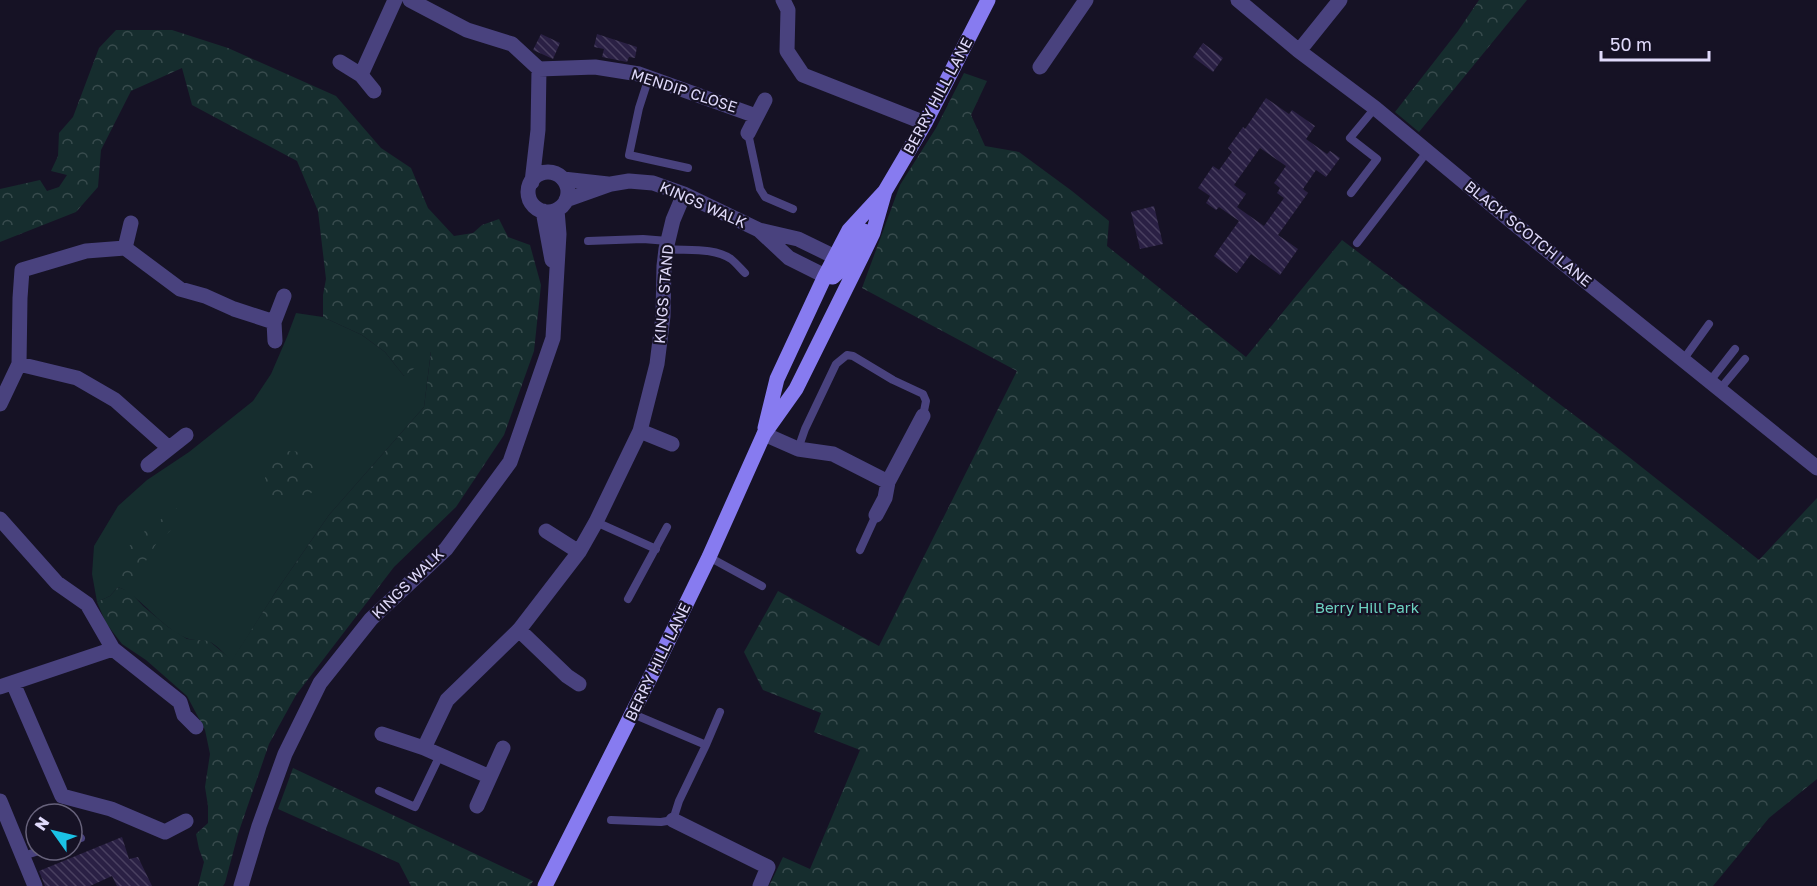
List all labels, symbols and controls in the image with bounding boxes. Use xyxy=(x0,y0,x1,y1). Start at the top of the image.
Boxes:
scale bar xyxy=(1601,24,1709,62)
text: 50 m xyxy=(1610,33,1652,55)
street label: BERRY HILL LANE xyxy=(899,34,975,157)
street label: MENDIP CLOSE xyxy=(629,64,740,116)
street label: KINGS WALK xyxy=(657,177,749,231)
street label: BLACK SCOTCH LANE xyxy=(1462,177,1596,290)
street label: KINGS STAND xyxy=(650,243,676,344)
street label: KINGS WALK xyxy=(368,545,447,622)
park label: Berry Hill Park xyxy=(1315,598,1420,616)
street label: BERRY HILL LANE xyxy=(621,600,693,724)
north arrow xyxy=(24,802,84,862)
text: N xyxy=(30,813,53,834)

